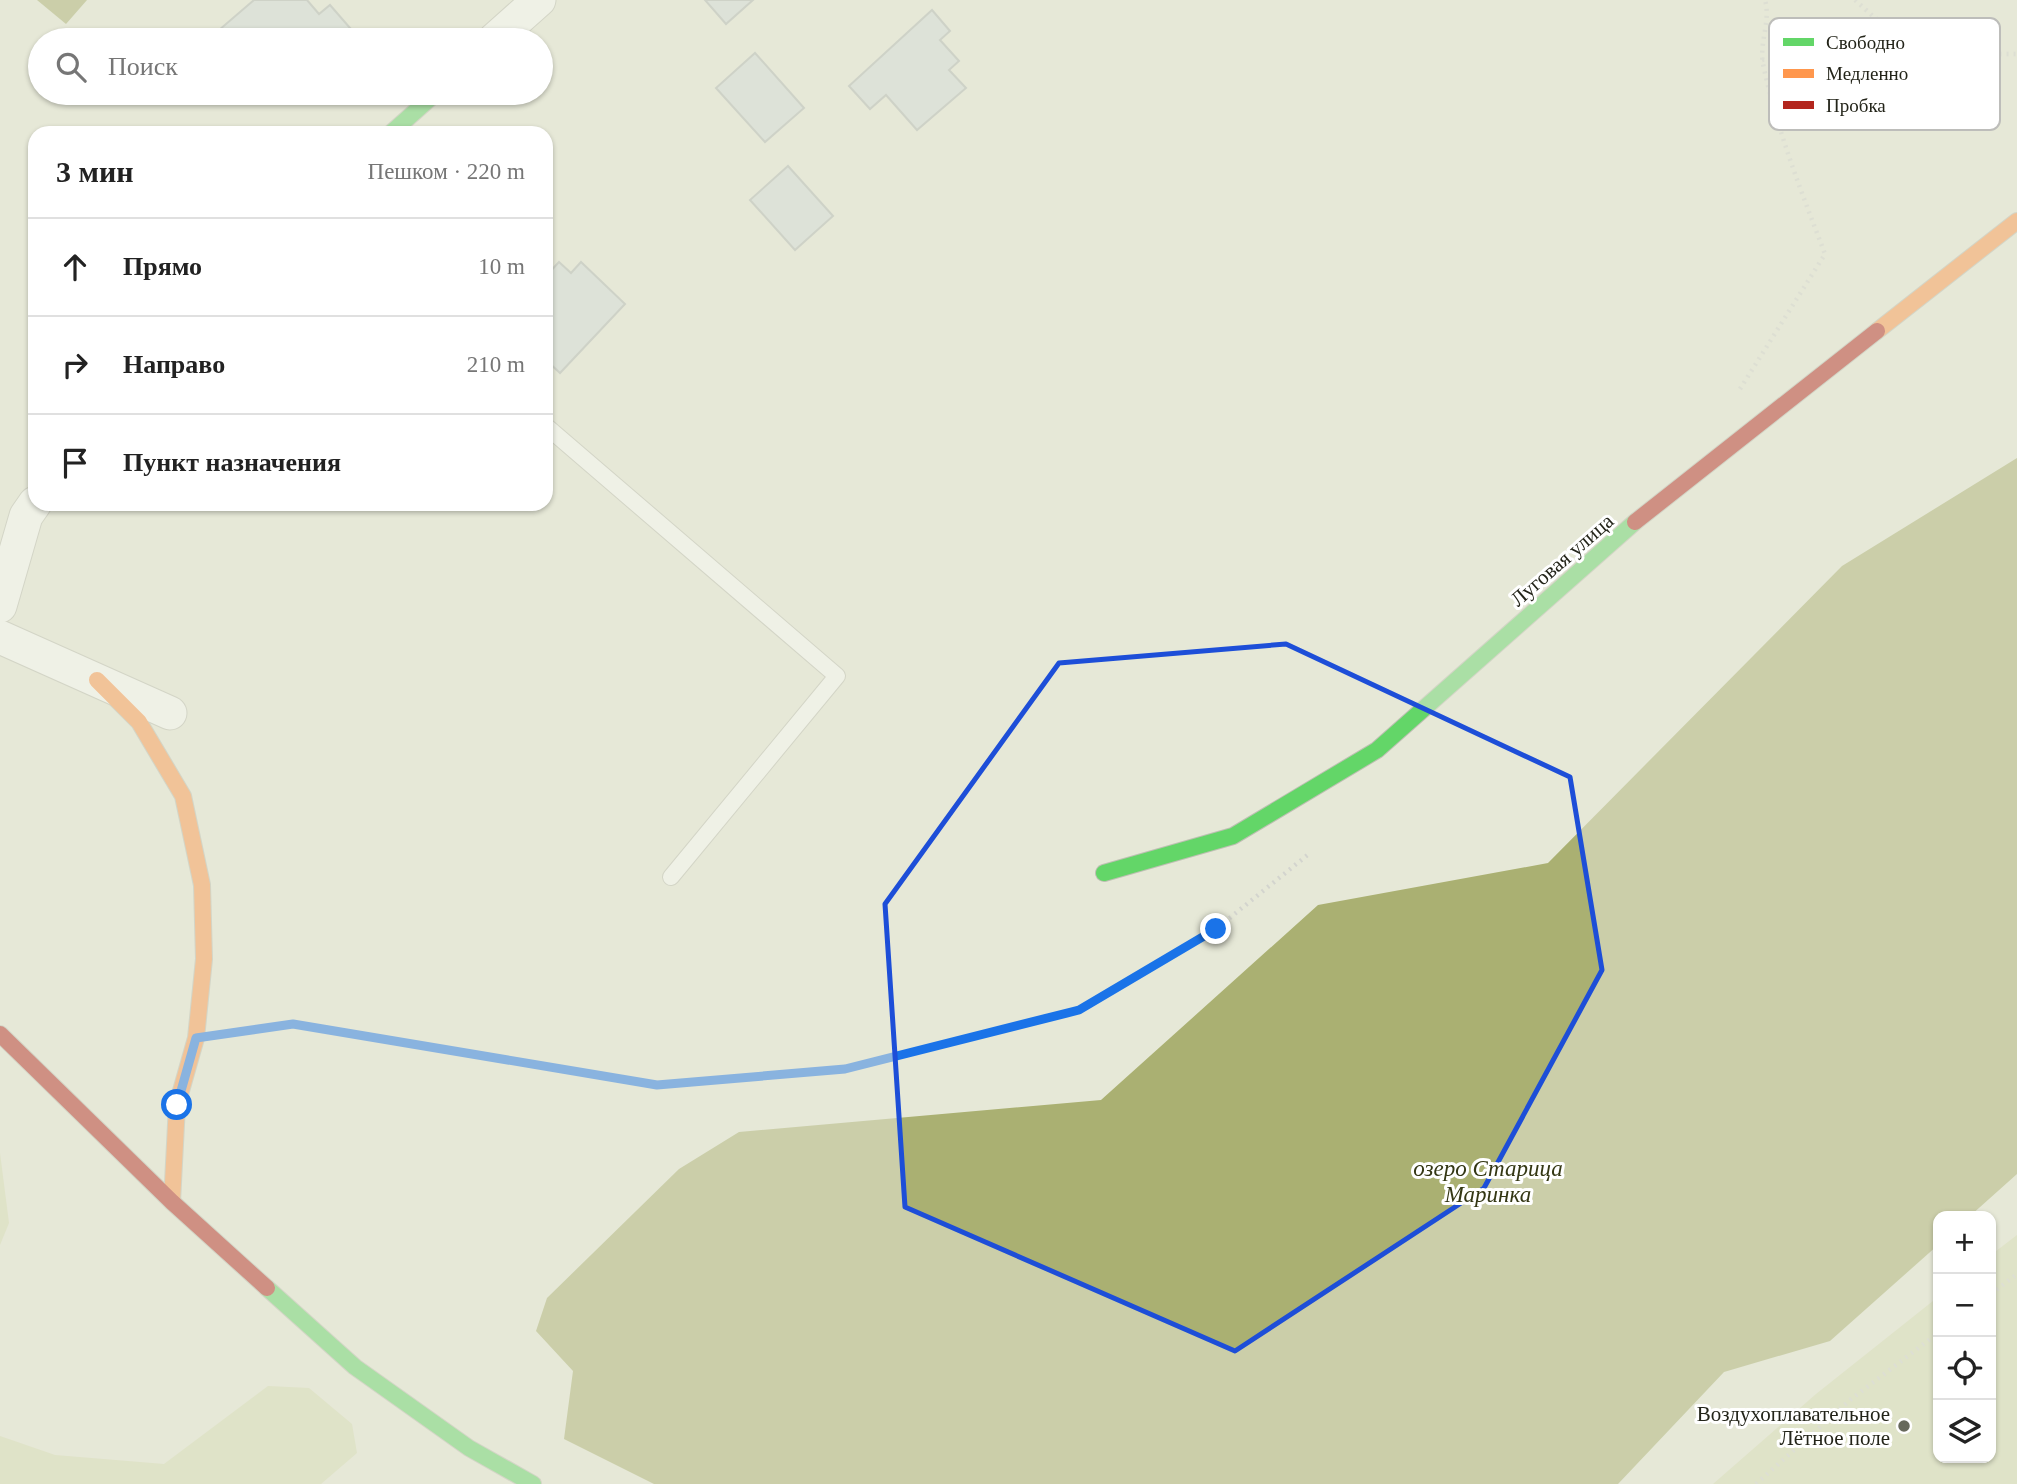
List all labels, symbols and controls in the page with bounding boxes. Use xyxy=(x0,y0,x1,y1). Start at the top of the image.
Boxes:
legend xyxy=(1769,18,2000,130)
search box xyxy=(28,28,553,105)
text: Свободно xyxy=(1826,32,1905,53)
icon: search xyxy=(52,48,90,86)
text: Поиск xyxy=(108,52,178,81)
text: Медленно xyxy=(1826,63,1908,84)
text: Пробка xyxy=(1826,95,1886,116)
text: 3 мин xyxy=(56,155,134,188)
text: Пешком · 220 m xyxy=(368,159,525,184)
icon: ahead xyxy=(56,248,94,286)
text: Прямо xyxy=(123,252,202,281)
text: 10 m xyxy=(478,254,525,279)
icon: right xyxy=(56,346,94,384)
text: Направо xyxy=(123,350,225,379)
text: 210 m xyxy=(467,352,525,377)
icon: arrive xyxy=(56,444,94,482)
text: Пункт назначения xyxy=(123,448,341,477)
street label: Луговая улица xyxy=(1506,508,1619,611)
route end xyxy=(1200,913,1231,944)
route start xyxy=(161,1089,192,1120)
water label: озеро Старица Маринка xyxy=(1413,1156,1563,1207)
map controls xyxy=(1933,1211,1996,1463)
button: + xyxy=(1933,1211,1996,1274)
button: − xyxy=(1933,1274,1996,1337)
button: locate xyxy=(1933,1337,1996,1400)
button: layers xyxy=(1933,1400,1996,1463)
place label: Воздухоплавательное Лётное поле xyxy=(1697,1402,1890,1450)
marker: Воздухоплавательное Лётное поле xyxy=(1896,1418,1912,1434)

